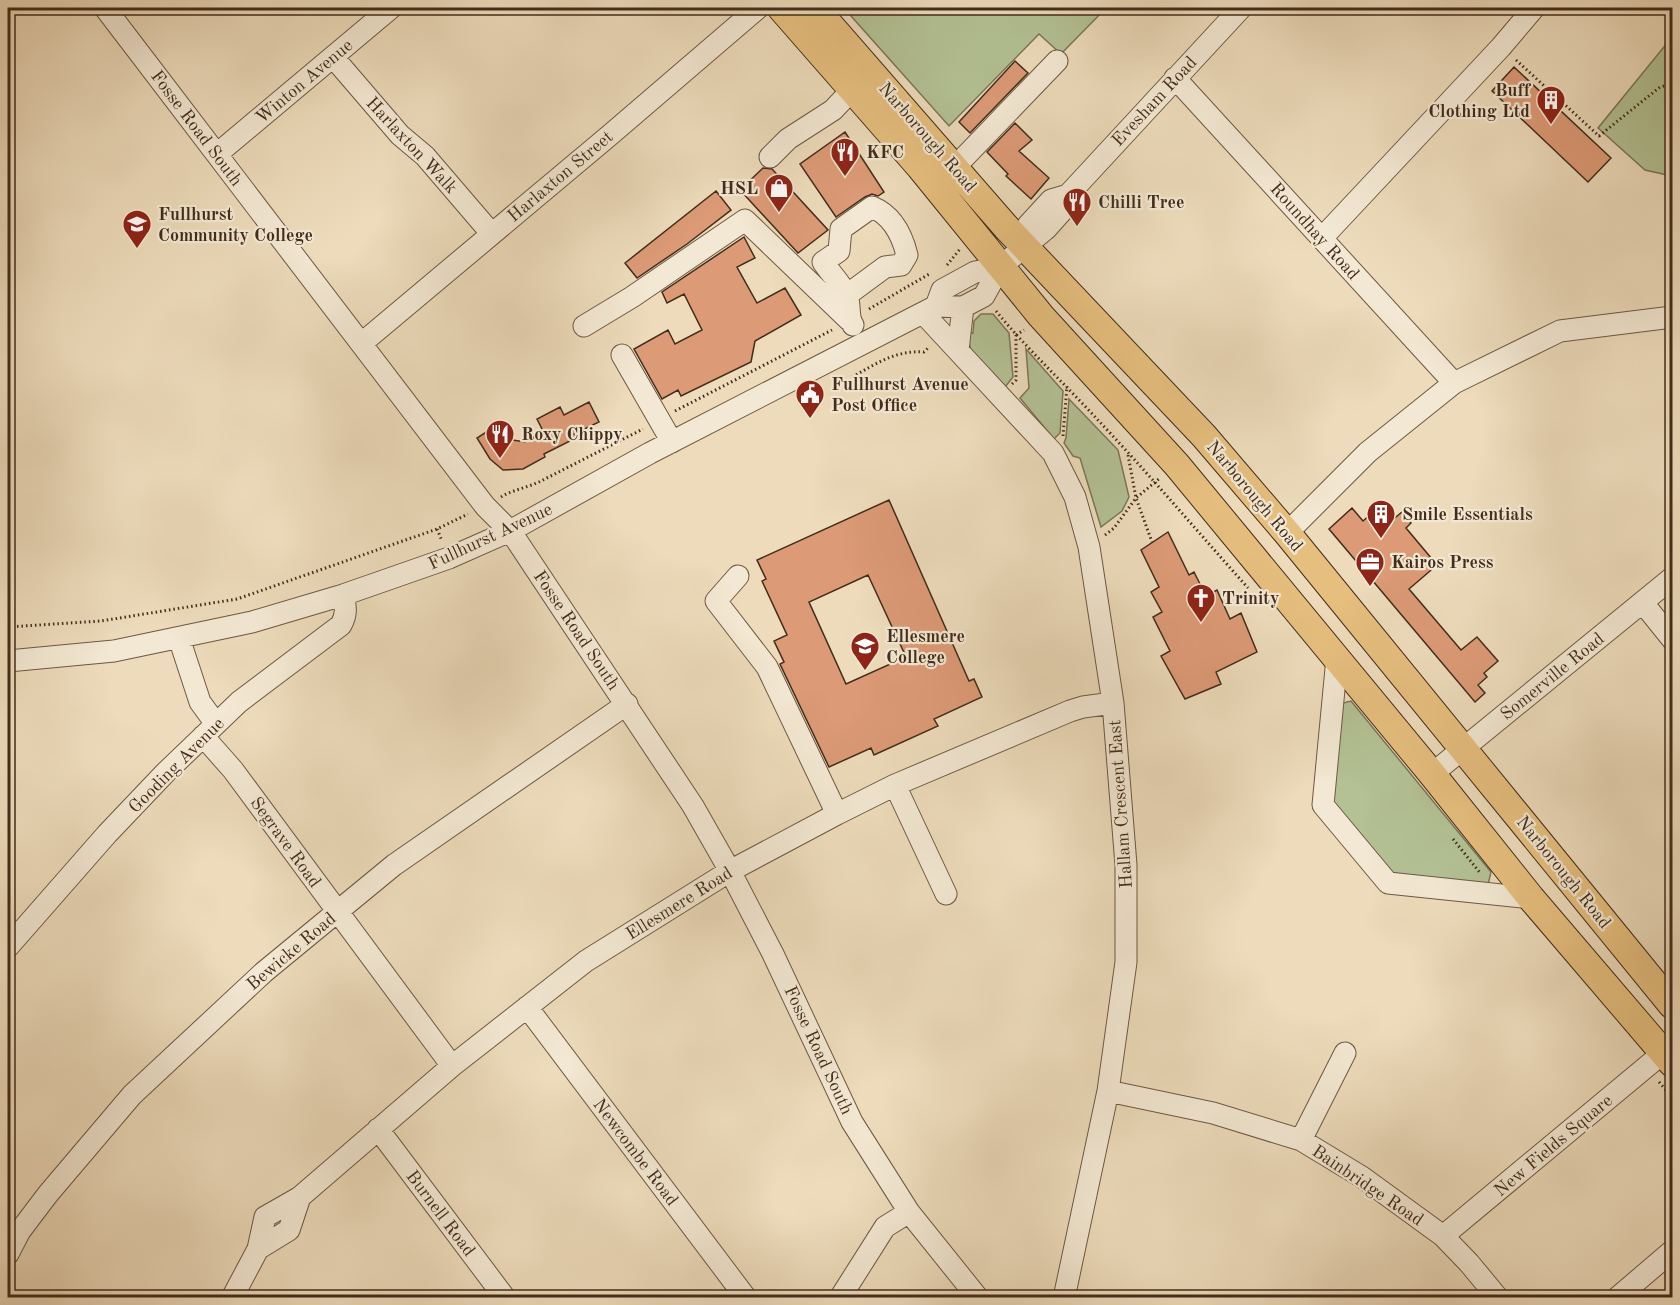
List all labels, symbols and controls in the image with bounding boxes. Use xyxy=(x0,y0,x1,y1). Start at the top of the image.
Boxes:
street label: Winton Avenue xyxy=(253,36,356,127)
street label: Evesham Road xyxy=(1109,53,1201,150)
street label: Fosse Road South xyxy=(147,67,246,190)
street label: Narborough Road xyxy=(875,79,980,196)
place label: Buff Clothing Ltd xyxy=(1428,82,1532,121)
building icon: Buff Clothing Ltd xyxy=(1535,84,1567,126)
street label: Harlaxton Walk xyxy=(362,94,460,197)
street label: Harlaxton Street xyxy=(505,128,617,226)
restaurant icon: KFC xyxy=(829,136,861,178)
place label: KFC xyxy=(866,144,904,162)
shop icon: HSL xyxy=(763,172,795,214)
place label: HSL xyxy=(720,180,758,198)
street label: Roundhay Road xyxy=(1266,180,1362,284)
restaurant icon: Chilli Tree xyxy=(1061,186,1093,228)
place label: Chilli Tree xyxy=(1098,194,1184,212)
place label: Fullhurst Community College xyxy=(158,206,313,245)
school or university icon: Fullhurst Community College xyxy=(121,208,153,250)
place label: Fullhurst Avenue Post Office xyxy=(831,376,969,415)
public building icon: Fullhurst Avenue Post Office xyxy=(794,378,826,420)
restaurant icon: Roxy Chippy xyxy=(484,418,516,460)
place label: Roxy Chippy xyxy=(521,426,623,444)
street label: Narborough Road xyxy=(1203,438,1306,556)
building icon: Smile Essentials xyxy=(1365,498,1397,540)
street label: Fullhurst Avenue xyxy=(426,500,555,574)
place label: Smile Essentials xyxy=(1402,506,1533,524)
office icon: Kairos Press xyxy=(1354,546,1386,588)
place label: Kairos Press xyxy=(1391,554,1494,572)
street label: Fosse Road South xyxy=(530,568,623,694)
church icon: Trinity xyxy=(1185,582,1217,624)
place label: Trinity xyxy=(1222,590,1279,608)
place label: Ellesmere College xyxy=(886,628,965,667)
school or university icon: Ellesmere College xyxy=(849,630,881,672)
street label: Somerville Road xyxy=(1497,630,1608,724)
street label: Gooding Avenue xyxy=(126,715,228,817)
street label: Hallam Crescent East xyxy=(1106,719,1136,889)
street label: Segrave Road xyxy=(246,794,324,891)
street label: Narborough Road xyxy=(1513,813,1614,932)
street label: Ellesmere Road xyxy=(623,864,736,944)
street label: Bewicke Road xyxy=(244,909,340,994)
street label: Fosse Road South xyxy=(780,983,856,1118)
street label: New Fields Square xyxy=(1491,1091,1616,1200)
street label: Newcombe Road xyxy=(589,1096,681,1210)
street label: Bainbridge Road xyxy=(1309,1142,1426,1230)
street label: Burnell Road xyxy=(402,1167,478,1260)

